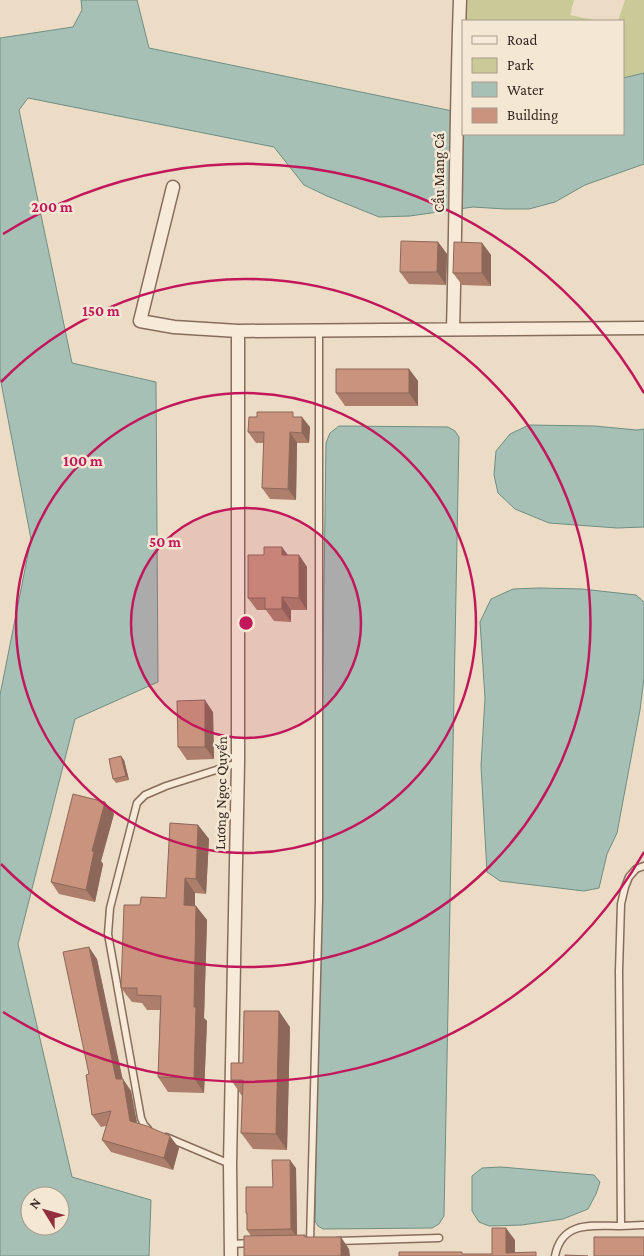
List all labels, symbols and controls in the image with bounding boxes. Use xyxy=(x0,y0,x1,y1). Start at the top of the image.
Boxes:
legend xyxy=(462,20,624,135)
text: Road xyxy=(507,32,538,48)
text: Park xyxy=(507,57,534,73)
text: Water xyxy=(507,82,544,98)
text: Building xyxy=(507,107,558,124)
street label: Cầu Mang Cá xyxy=(430,133,448,213)
text: 200 m xyxy=(31,199,73,215)
text: 150 m xyxy=(82,303,120,319)
text: 100 m xyxy=(63,453,103,469)
text: 50 m xyxy=(149,534,181,550)
centre of rings xyxy=(237,614,255,632)
street label: Lương Ngọc Quyến xyxy=(211,736,231,850)
north arrow xyxy=(20,1186,70,1236)
text: N xyxy=(25,1194,44,1212)

